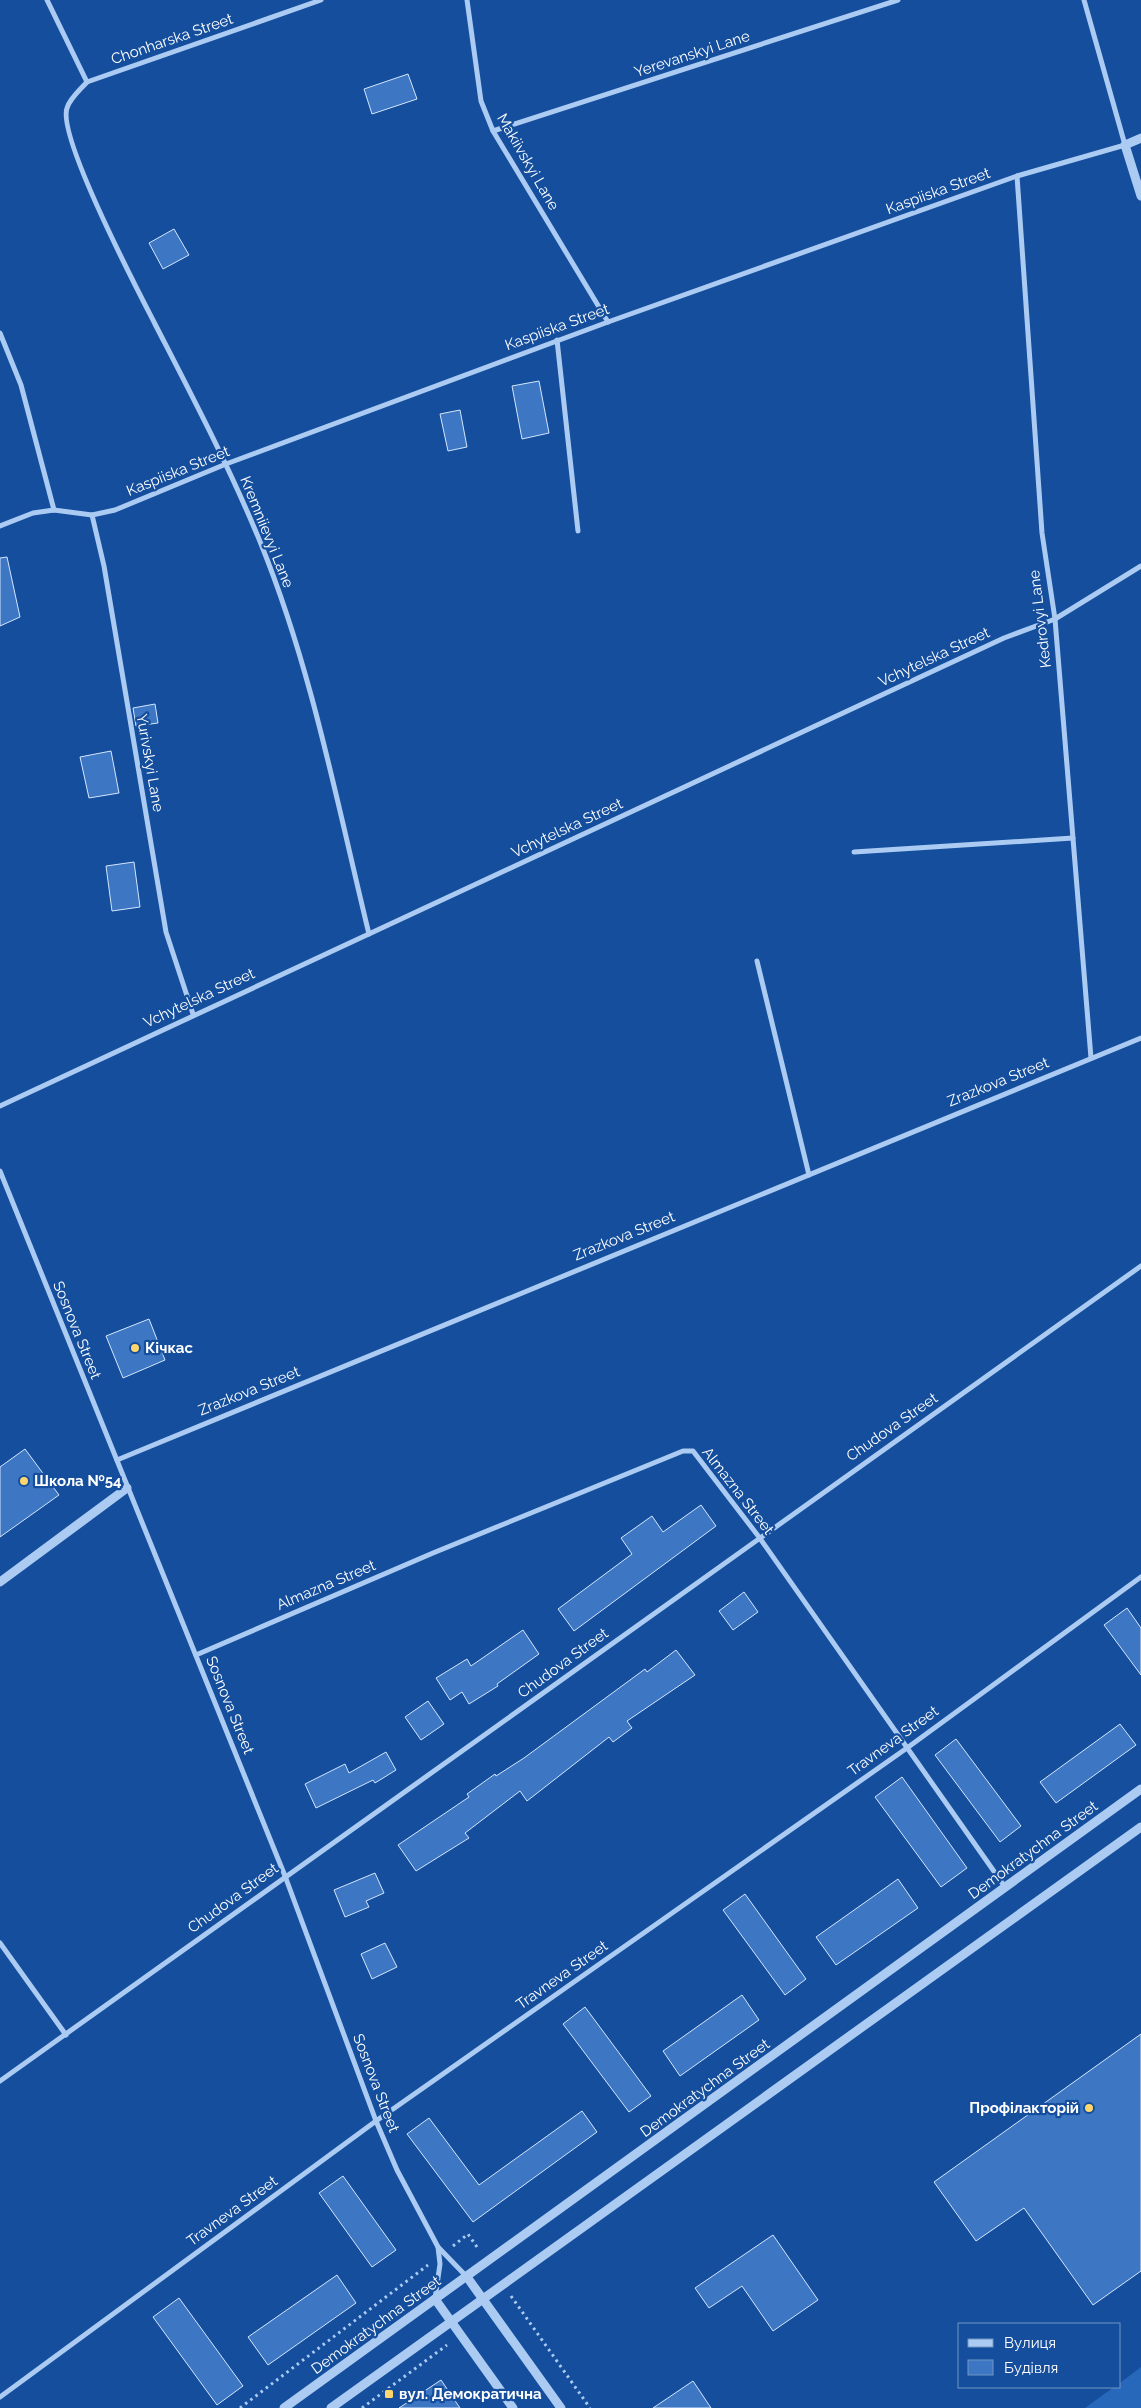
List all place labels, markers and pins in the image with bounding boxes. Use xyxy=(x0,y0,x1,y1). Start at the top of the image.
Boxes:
place label: Кічкас xyxy=(145,1339,193,1357)
marker: Кічкас xyxy=(129,1342,141,1354)
place label: Школа №54 xyxy=(34,1472,122,1490)
marker: Школа №54 xyxy=(18,1475,30,1487)
place label: Профілакторій xyxy=(969,2099,1079,2117)
marker: Профілакторій xyxy=(1083,2102,1095,2114)
place label: вул. Демократична xyxy=(399,2385,542,2403)
marker: вул. Демократична xyxy=(383,2388,395,2400)

